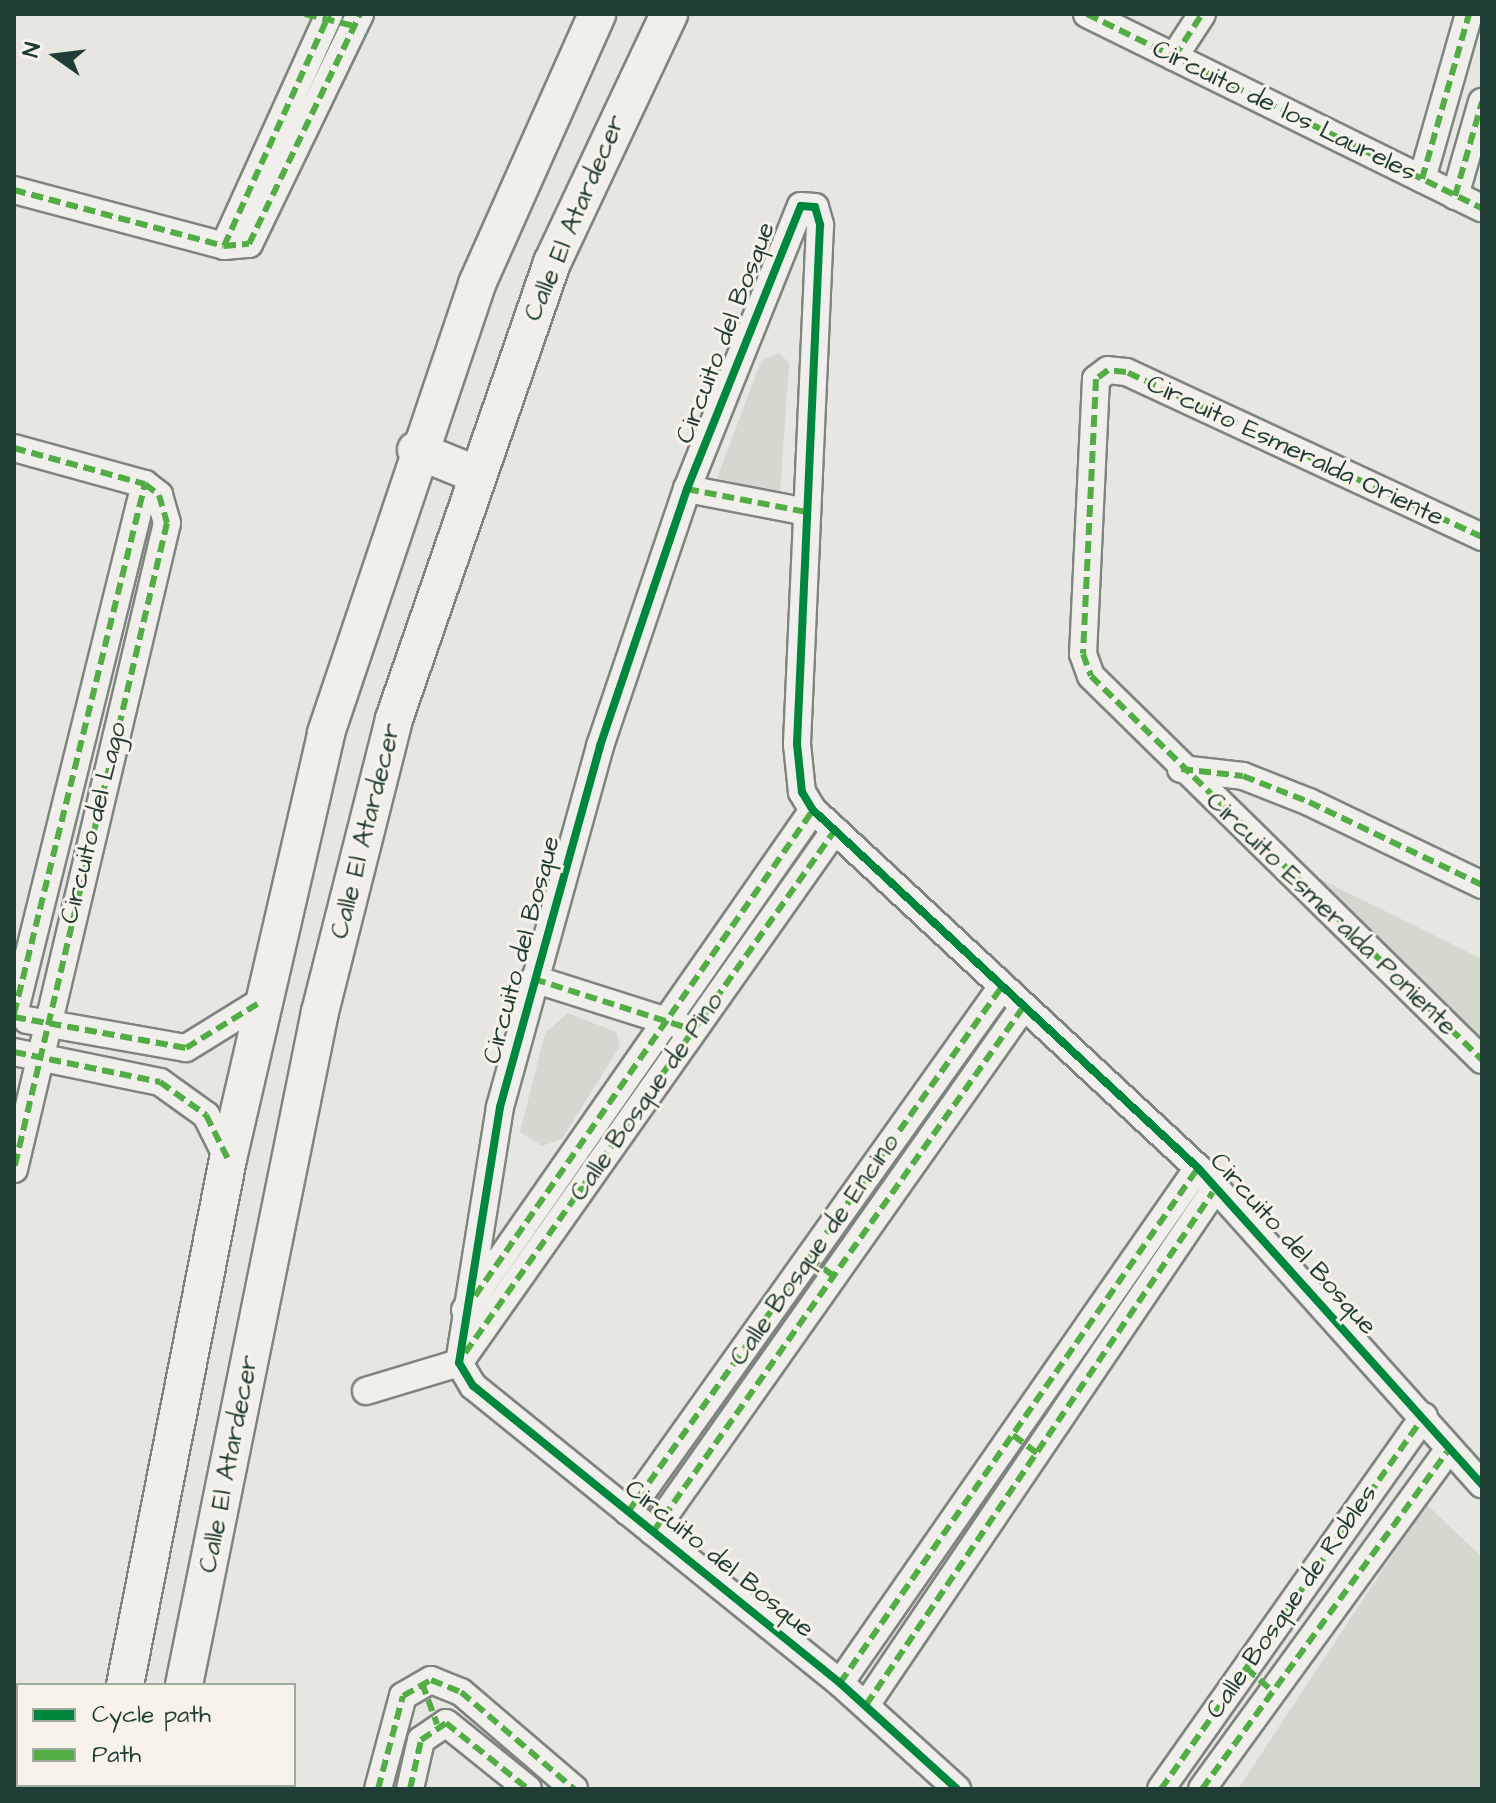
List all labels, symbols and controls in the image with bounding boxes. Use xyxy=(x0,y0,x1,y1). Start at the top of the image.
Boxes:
north arrow xyxy=(16,16,96,96)
street label: Circuito de los Laureles xyxy=(1147,33,1421,189)
text: N xyxy=(16,40,49,61)
street label: Calle El Atardecer xyxy=(517,110,633,326)
street label: Circuito del Bosque xyxy=(669,218,783,448)
street label: Circuito Esmeralda Oriente xyxy=(1141,368,1449,534)
street label: Circuito del Lago xyxy=(54,719,134,927)
street label: Calle El Atardecer xyxy=(324,720,408,942)
street label: Circuito Esmeralda Poniente xyxy=(1199,786,1463,1042)
street label: Circuito del Bosque xyxy=(477,833,567,1067)
street label: Calle Bosque de Pino xyxy=(563,987,731,1207)
street label: Calle Bosque de Encino xyxy=(723,1128,907,1372)
street label: Circuito del Bosque xyxy=(1203,1146,1383,1342)
street label: Calle El Atardecer xyxy=(193,1352,265,1576)
street label: Circuito del Bosque xyxy=(618,1473,820,1645)
street label: Calle Bosque de Robles xyxy=(1199,1479,1385,1725)
legend xyxy=(16,1683,296,1787)
text: Cycle path xyxy=(92,1698,211,1732)
text: Path xyxy=(92,1738,141,1772)

